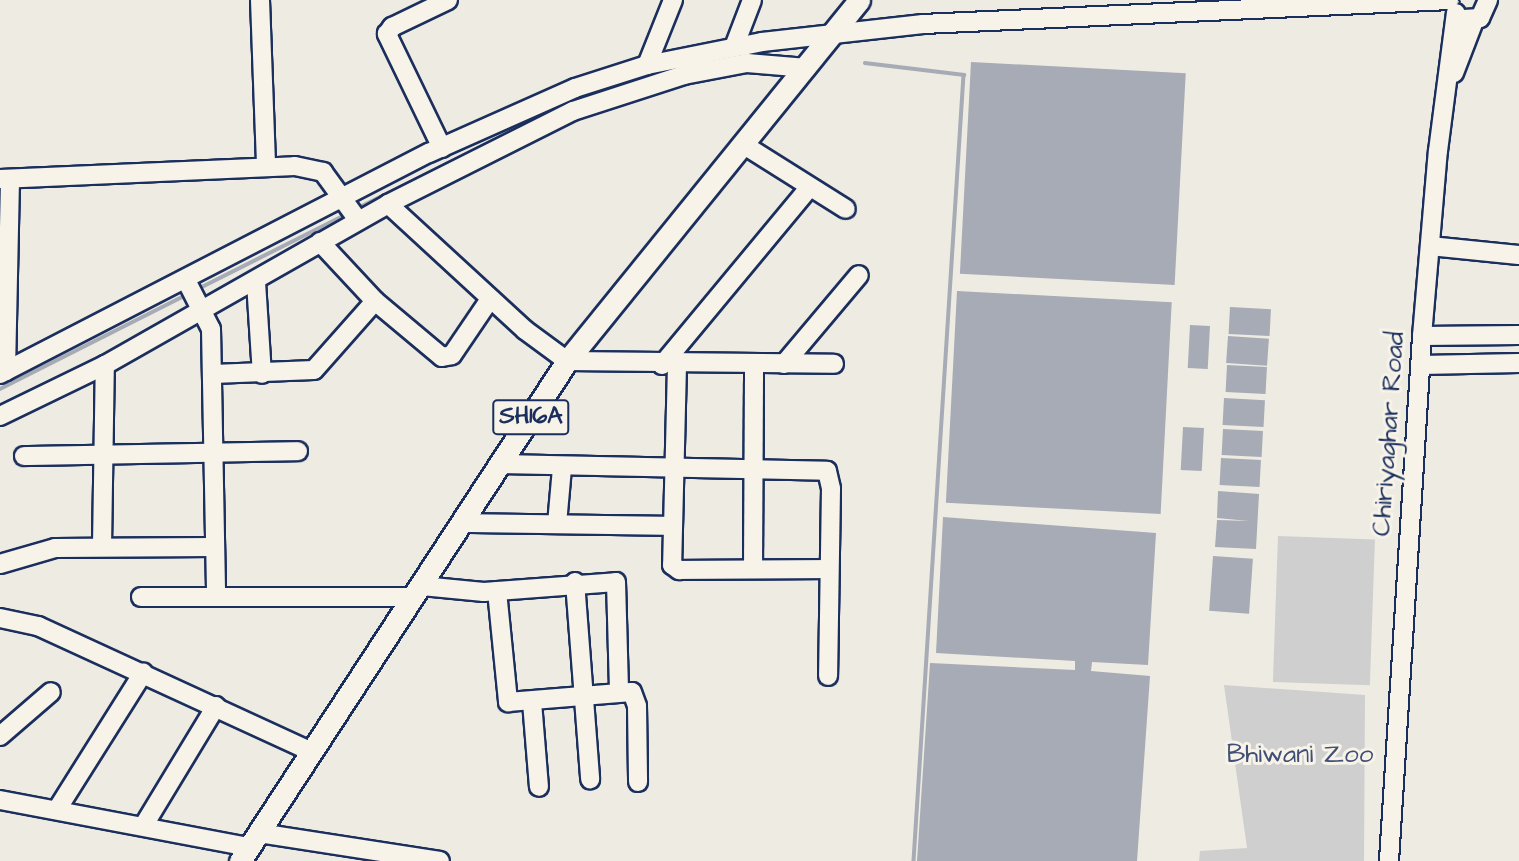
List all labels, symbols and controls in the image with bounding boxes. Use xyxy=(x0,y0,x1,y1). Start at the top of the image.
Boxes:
street label: Chiriyaghar Road xyxy=(1366,331,1412,537)
road number: SH16A xyxy=(491,396,571,438)
park label: Bhiwani Zoo xyxy=(1227,739,1373,771)

